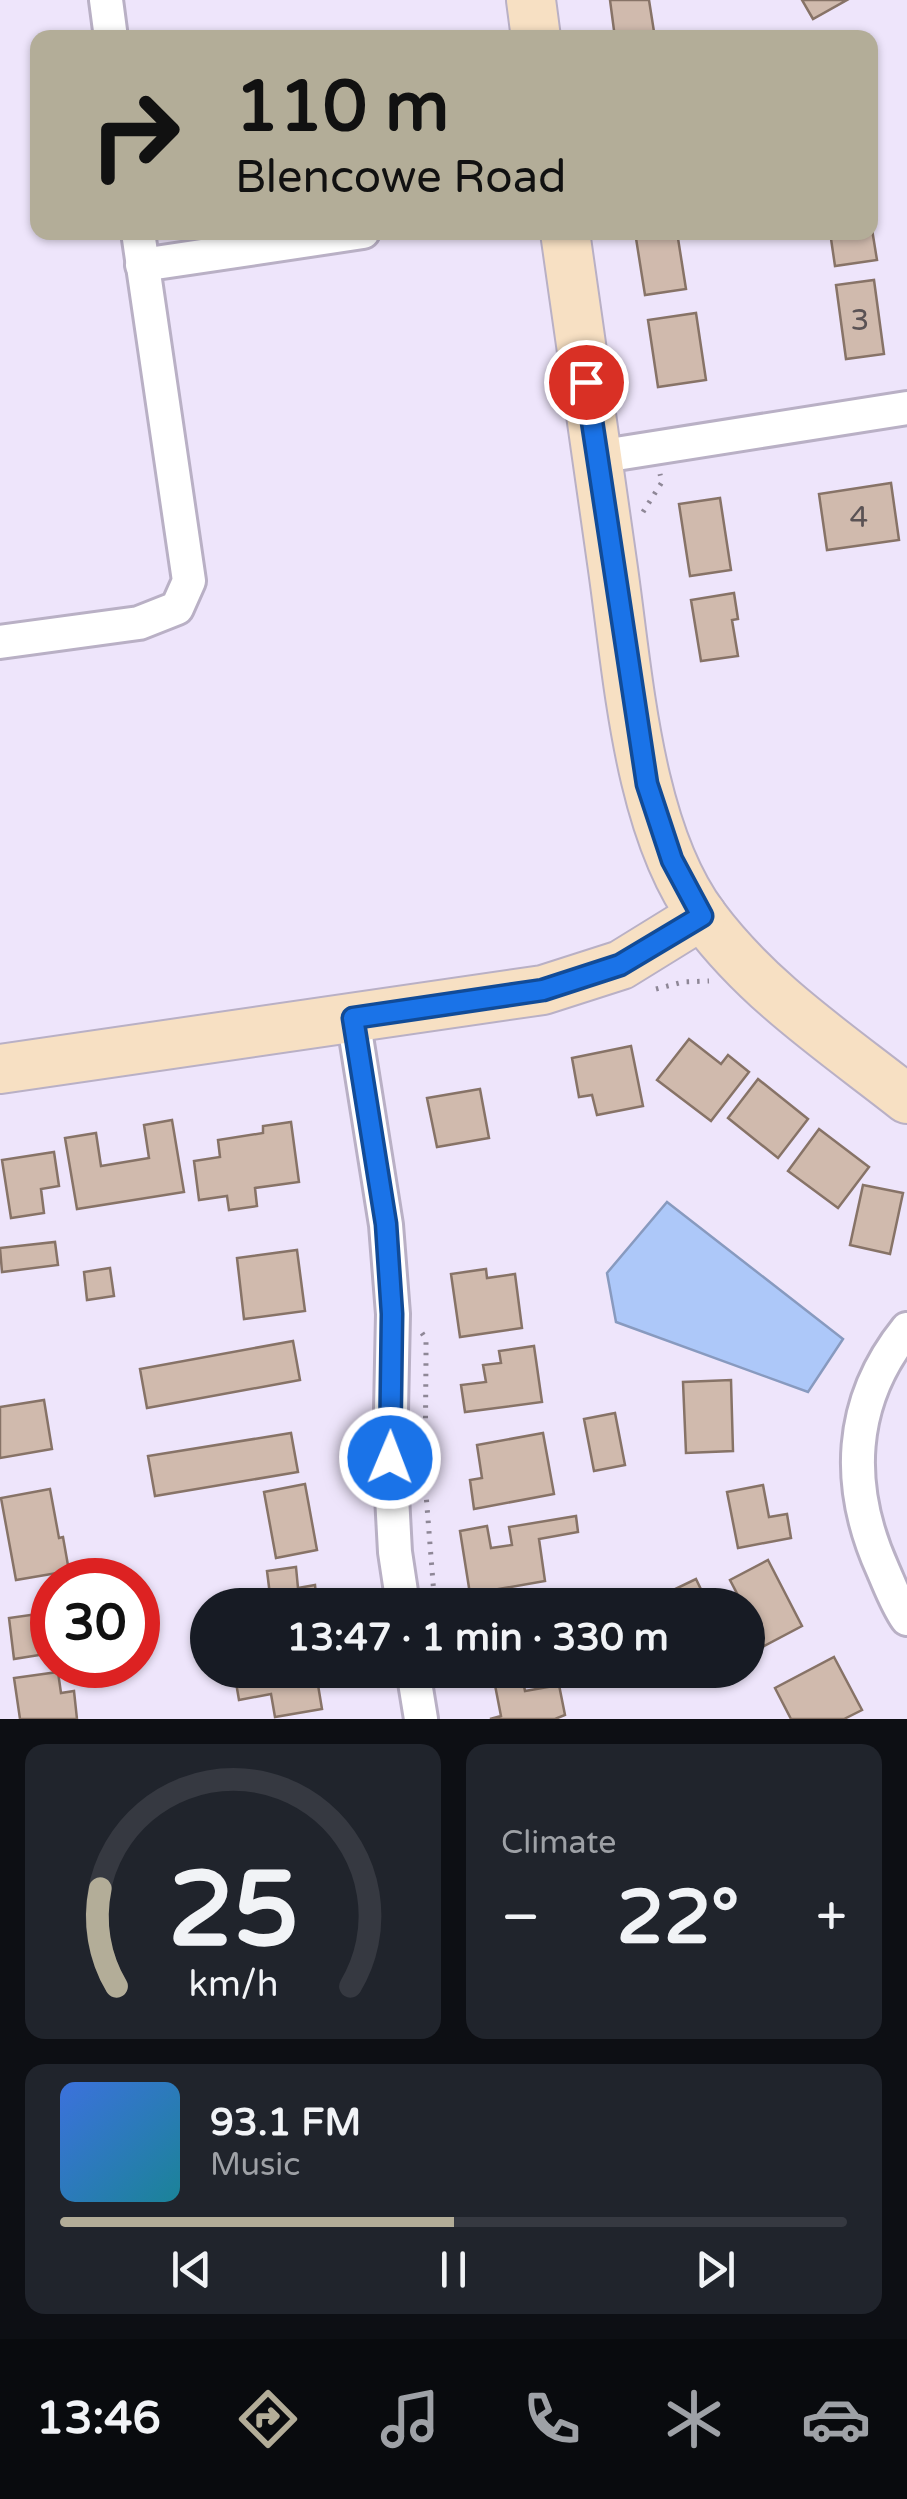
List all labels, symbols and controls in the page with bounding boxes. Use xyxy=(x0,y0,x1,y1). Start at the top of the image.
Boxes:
text: 110 m xyxy=(235,66,449,150)
icon: right xyxy=(70,70,200,200)
text: Blencowe Road xyxy=(235,151,566,205)
house number: 3 xyxy=(851,302,869,339)
pin xyxy=(544,340,629,425)
icon: arrive xyxy=(559,355,614,410)
house number: 4 xyxy=(850,499,868,536)
position arrow xyxy=(338,1406,442,1510)
speed limit sign: 30 xyxy=(30,1558,160,1688)
text: 13:47 · 1 min · 330 m xyxy=(286,1615,669,1661)
text: Climate xyxy=(501,1824,616,1862)
text: 25 xyxy=(168,1849,298,1974)
text: 22° xyxy=(617,1873,739,1963)
text: − xyxy=(501,1885,540,1951)
text: + xyxy=(816,1885,847,1951)
text: km/h xyxy=(188,1963,278,2006)
text: 93.1 FM xyxy=(210,2100,361,2146)
text: Music xyxy=(210,2146,300,2184)
icon: previous xyxy=(164,2242,219,2297)
icon: pause xyxy=(426,2242,481,2297)
icon: next xyxy=(688,2242,743,2297)
icon: directions xyxy=(233,2384,303,2454)
icon: music xyxy=(375,2384,445,2454)
icon: phone xyxy=(517,2384,587,2454)
icon: climate xyxy=(659,2384,729,2454)
icon: car xyxy=(801,2384,871,2454)
text: 13:46 xyxy=(36,2392,161,2446)

